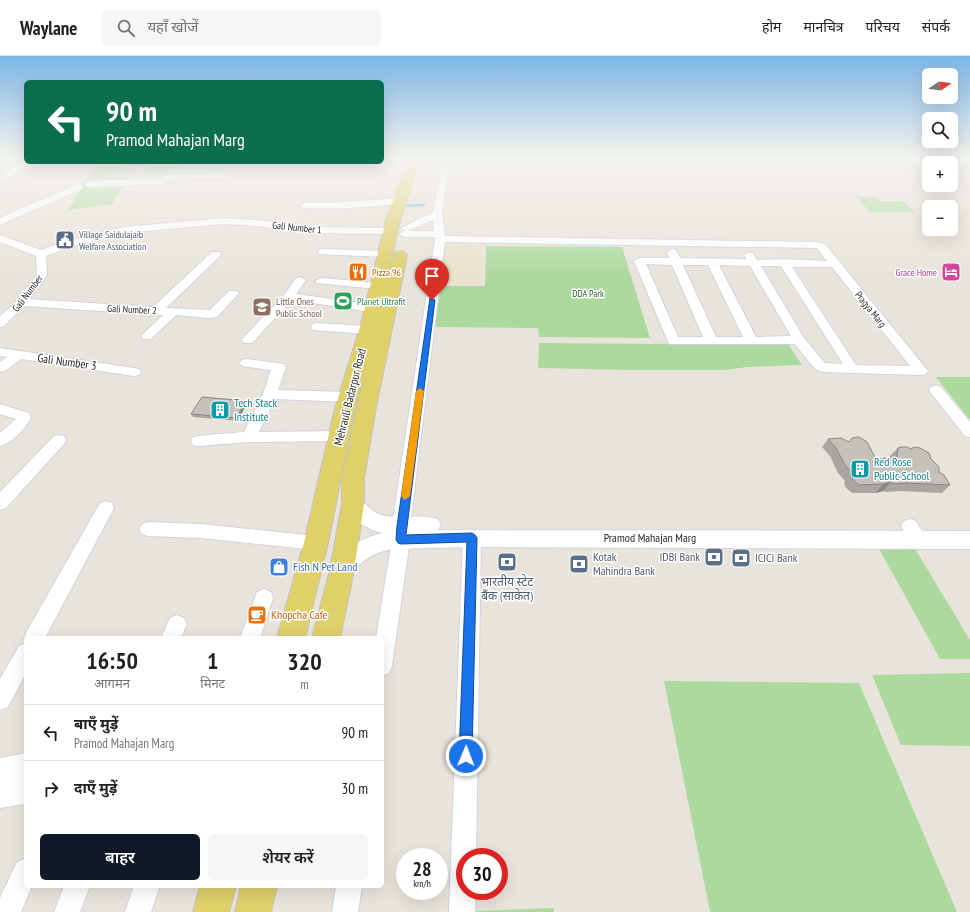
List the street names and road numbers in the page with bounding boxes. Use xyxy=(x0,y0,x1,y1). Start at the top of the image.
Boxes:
street label: Gali Number 1 xyxy=(272,218,322,237)
street label: Gali Number xyxy=(9,272,46,314)
street label: Pragya Marg xyxy=(852,289,889,330)
street label: Gali Number 2 xyxy=(107,302,157,317)
street label: Mehrauli Badarpur Road xyxy=(330,347,369,447)
street label: Gali Number 3 xyxy=(37,350,98,373)
street label: Pramod Mahajan Marg xyxy=(604,530,696,545)

